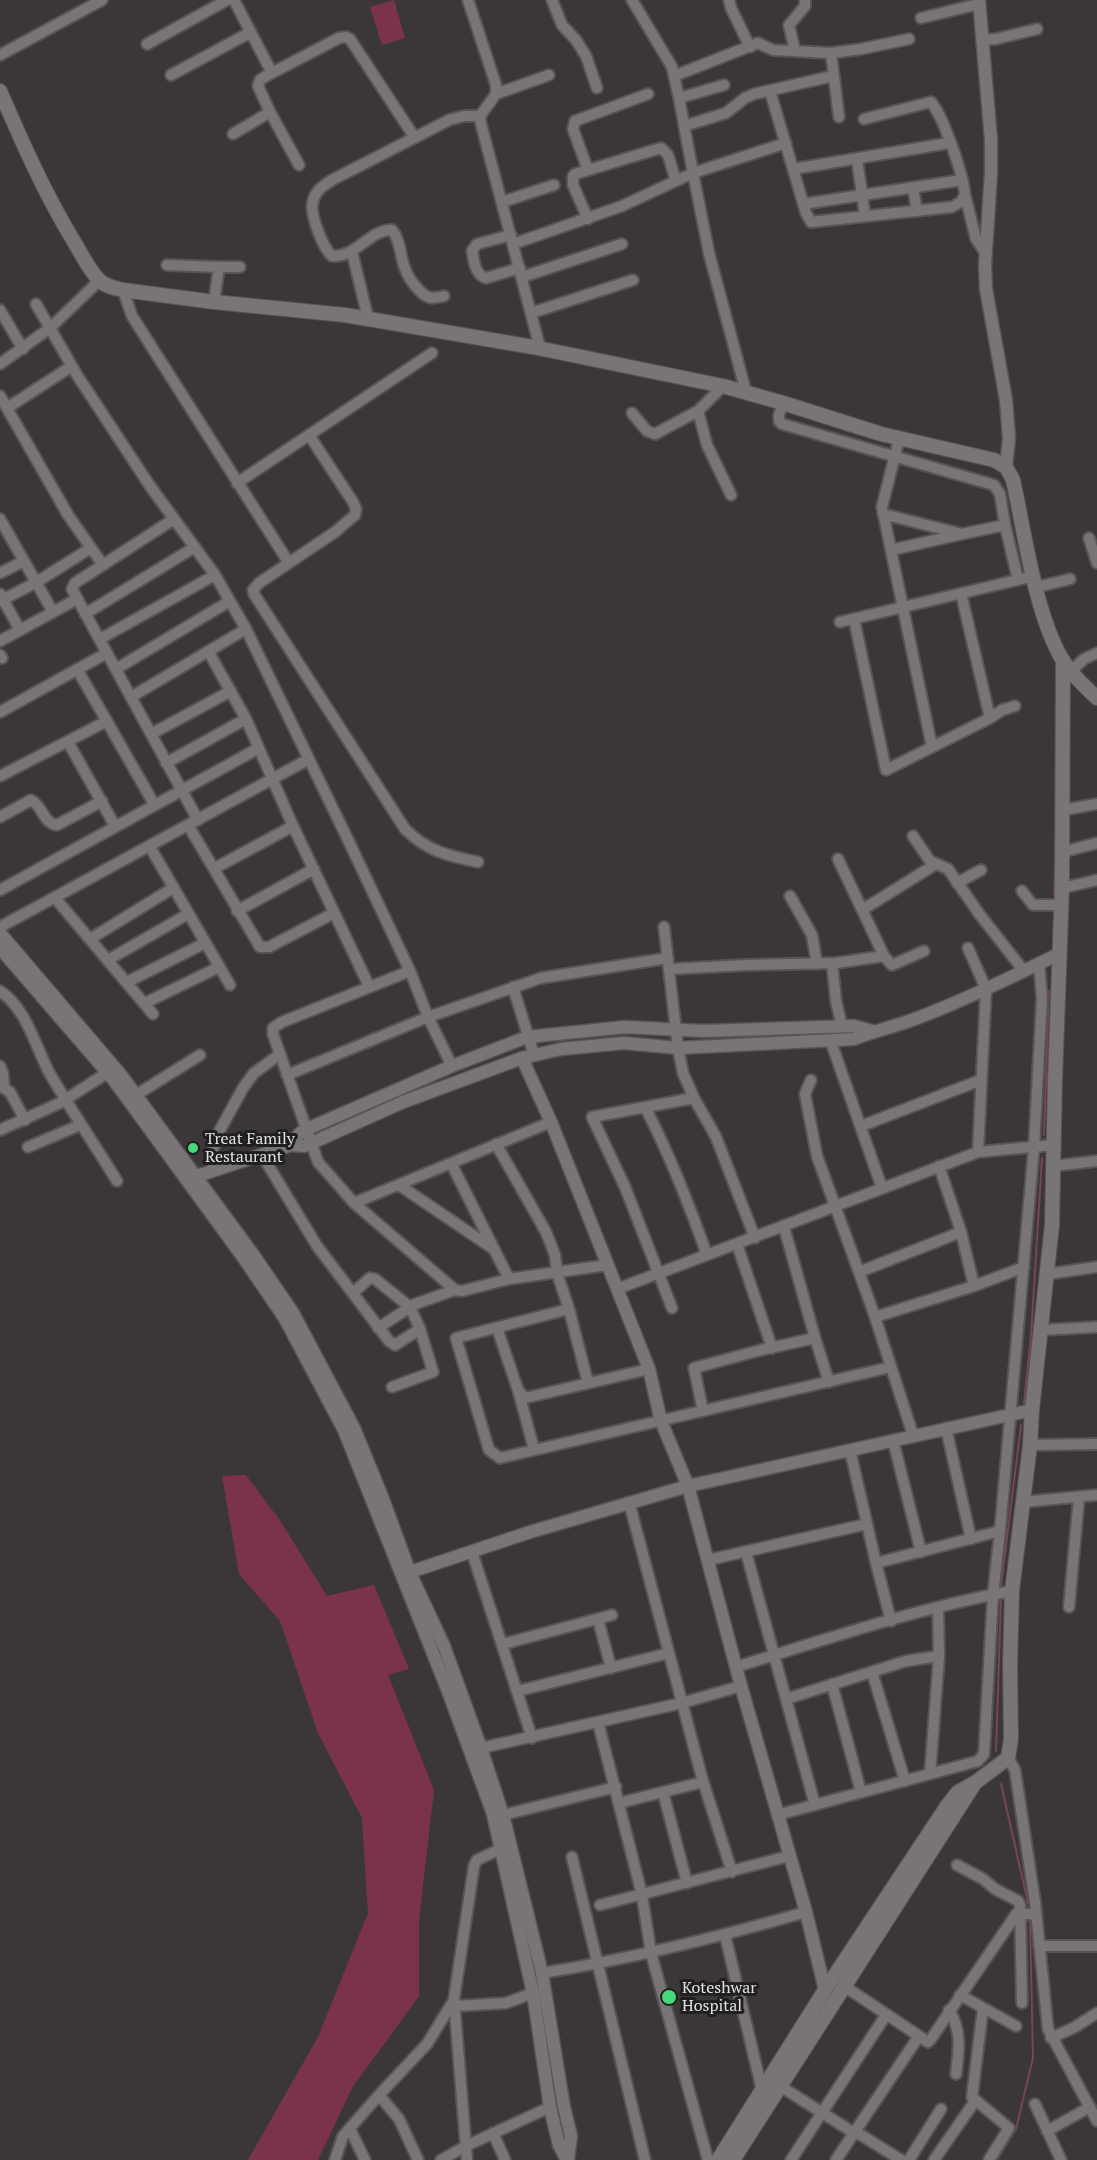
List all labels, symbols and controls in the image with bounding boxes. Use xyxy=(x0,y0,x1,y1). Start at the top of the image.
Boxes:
place label: Treat Family Restaurant xyxy=(205,1129,295,1167)
marker: Treat Family Restaurant xyxy=(186,1141,200,1155)
place label: Koteshwar Hospital xyxy=(682,1978,756,2016)
marker: Koteshwar Hospital xyxy=(660,1988,678,2006)

